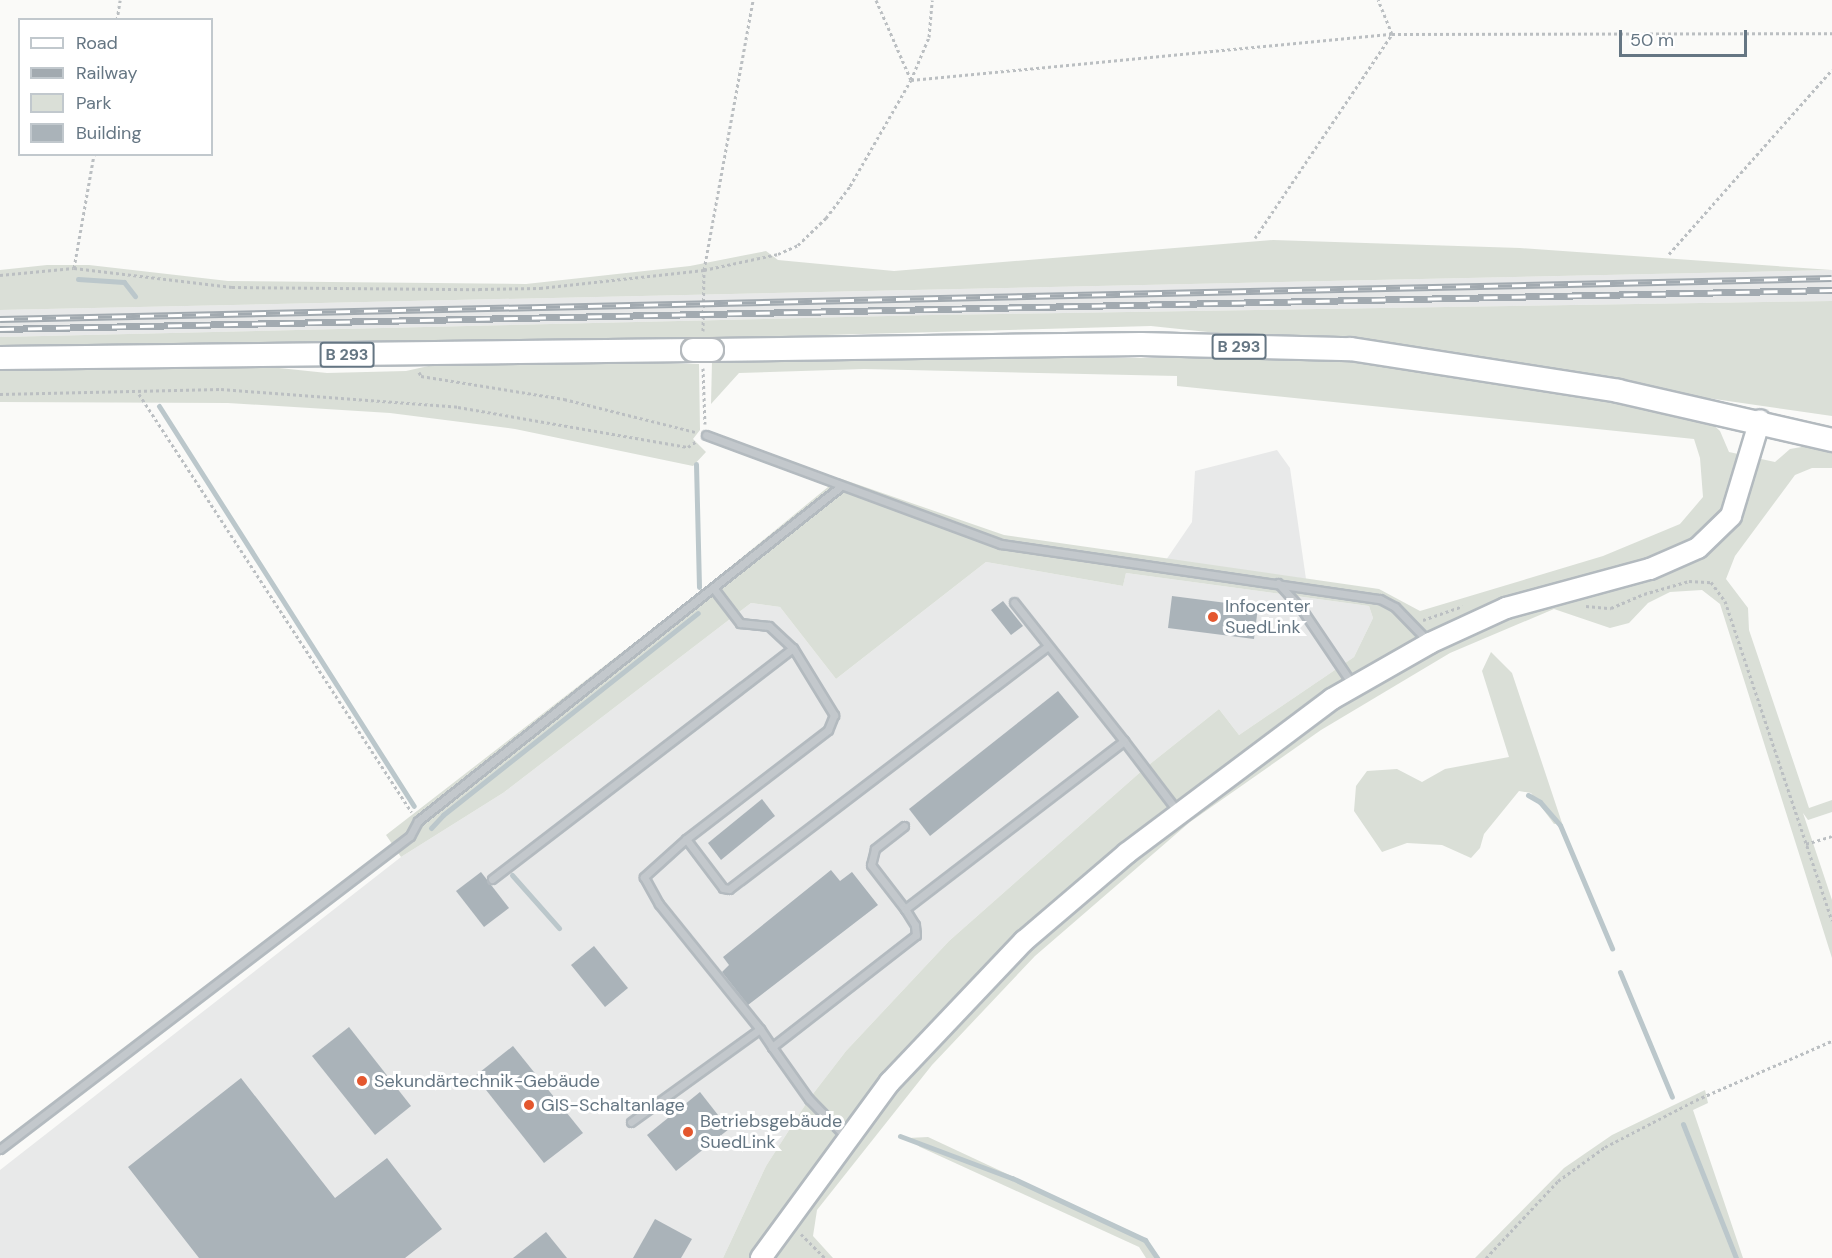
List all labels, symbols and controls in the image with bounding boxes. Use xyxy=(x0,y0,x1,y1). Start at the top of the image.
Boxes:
legend xyxy=(18,18,213,156)
scale bar xyxy=(1622,18,1750,56)
text: 50 m xyxy=(1630,28,1674,52)
text: Road xyxy=(76,31,118,55)
text: Railway xyxy=(76,61,138,85)
text: Park xyxy=(76,91,112,115)
text: Building xyxy=(76,121,141,145)
road number: B 293 xyxy=(1210,334,1268,360)
road number: B 293 xyxy=(318,342,376,368)
place label: Infocenter SuedLink xyxy=(1225,596,1311,638)
marker: Infocenter SuedLink xyxy=(1206,610,1220,624)
place label: Sekundärtechnik-Gebäude xyxy=(374,1070,600,1092)
marker: Sekundärtechnik-Gebäude xyxy=(355,1074,369,1088)
place label: GIS-Schaltanlage xyxy=(541,1094,685,1116)
marker: GIS-Schaltanlage xyxy=(522,1098,536,1112)
place label: Betriebsgebäude SuedLink xyxy=(700,1111,842,1154)
marker: Betriebsgebäude SuedLink xyxy=(681,1125,695,1139)

